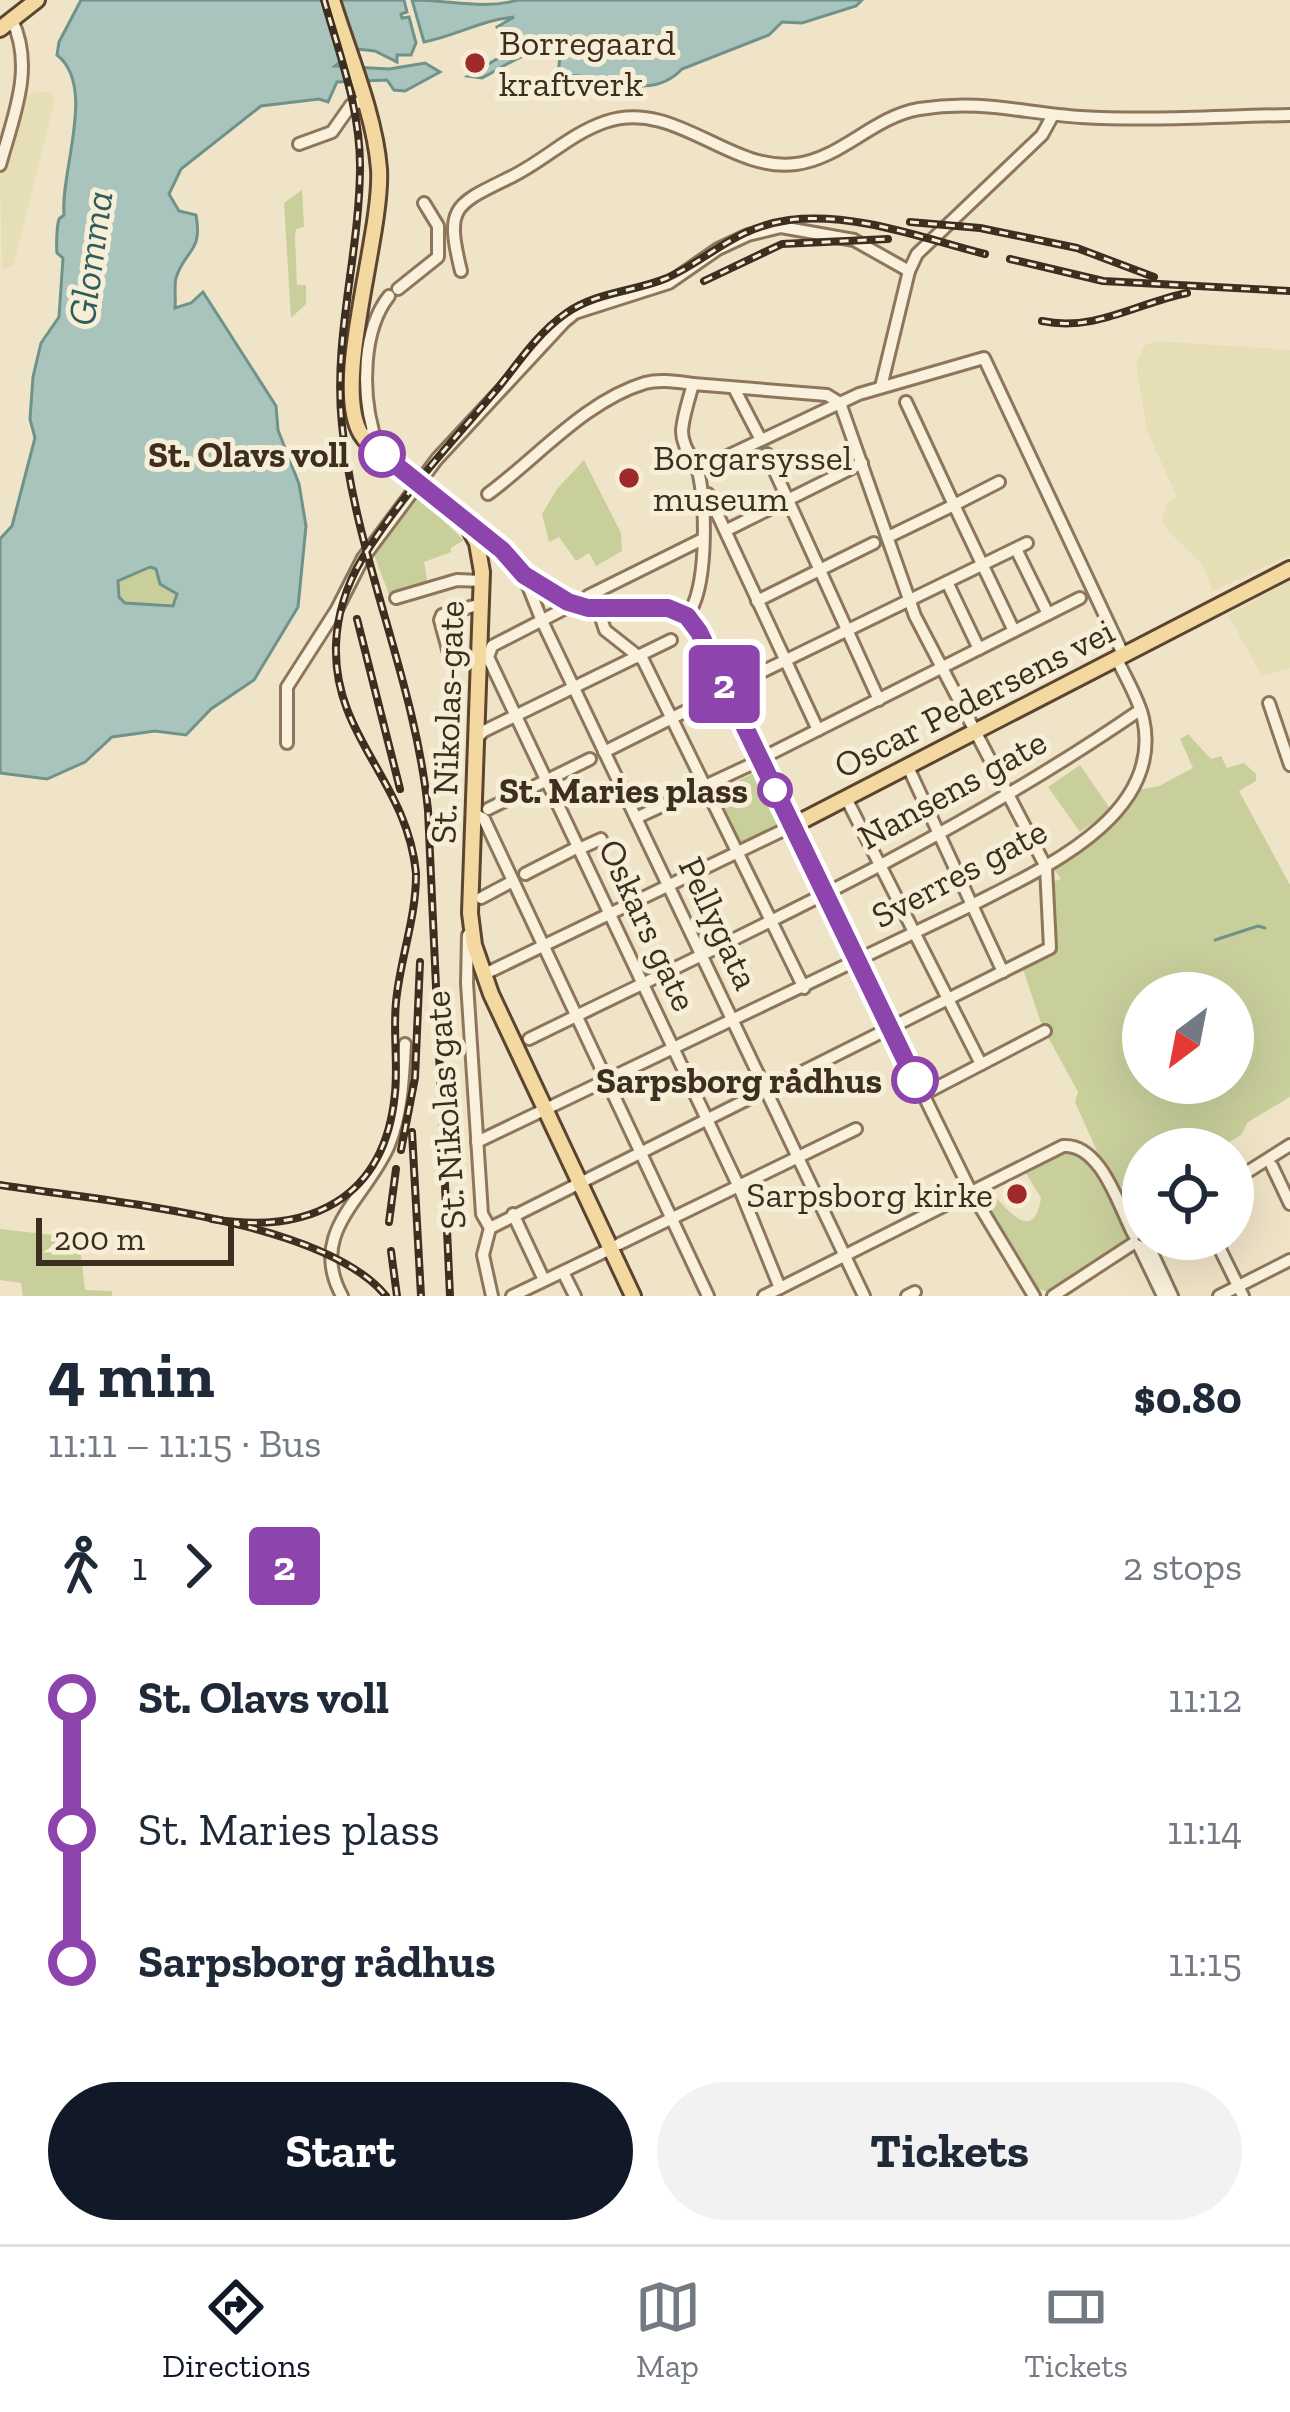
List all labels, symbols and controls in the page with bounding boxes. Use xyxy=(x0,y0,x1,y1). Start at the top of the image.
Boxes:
place label: Borregaard kraftverk xyxy=(499,21,676,105)
marker: Borregaard kraftverk xyxy=(462,50,488,76)
water label: Glomma xyxy=(57,188,123,328)
marker: St. Olavs voll xyxy=(360,432,404,476)
place label: St. Olavs voll xyxy=(148,433,349,476)
place label: Borgarsyssel museum xyxy=(653,436,852,520)
marker: Borgarsyssel museum xyxy=(616,465,642,491)
street label: St. Nikolas-gate xyxy=(421,600,473,844)
street label: Oscar Pedersens vei xyxy=(827,609,1121,787)
line badge: 2 xyxy=(685,645,763,723)
text: 2 xyxy=(713,658,735,709)
street label: Nansens gate xyxy=(850,720,1054,858)
place label: St. Maries plass xyxy=(499,769,748,812)
marker: St. Maries plass xyxy=(759,774,791,806)
street label: Sverres gate xyxy=(864,809,1054,937)
street label: Oskars gate xyxy=(590,832,706,1018)
street label: Pellygata xyxy=(670,850,768,996)
north arrow xyxy=(1122,972,1254,1104)
map controls xyxy=(1122,972,1254,1260)
street label: St. Nikolas gate xyxy=(415,989,475,1231)
marker: Sarpsborg rådhus xyxy=(893,1058,937,1102)
place label: Sarpsborg rådhus xyxy=(596,1059,882,1102)
button: locate xyxy=(1122,1128,1254,1260)
place label: Sarpsborg kirke xyxy=(746,1173,993,1216)
marker: Sarpsborg kirke xyxy=(1004,1181,1030,1207)
scale bar xyxy=(36,1212,234,1265)
text: 200 m xyxy=(54,1219,145,1258)
text: 4 min xyxy=(48,1335,215,1414)
text: $0.80 xyxy=(1134,1371,1242,1425)
text: 11:11 – 11:15 · Bus xyxy=(48,1420,321,1467)
icon: walk xyxy=(48,1533,114,1599)
icon: forward xyxy=(165,1533,231,1599)
text: 2 xyxy=(273,1540,296,1591)
text: 1 xyxy=(132,1543,147,1590)
text: 2 stops xyxy=(1123,1543,1242,1590)
text: St. Olavs voll xyxy=(138,1671,389,1725)
text: 11:12 xyxy=(1168,1675,1242,1722)
text: St. Maries plass xyxy=(138,1803,440,1857)
text: 11:14 xyxy=(1167,1807,1242,1854)
text: Sarpsborg rådhus xyxy=(138,1935,496,1989)
text: 11:15 xyxy=(1168,1939,1242,1986)
button: Start xyxy=(48,2082,633,2220)
button: Tickets xyxy=(657,2082,1242,2220)
tab: Directions xyxy=(162,2274,311,2385)
tab: Map xyxy=(635,2274,701,2385)
tab: Tickets xyxy=(1024,2274,1128,2385)

